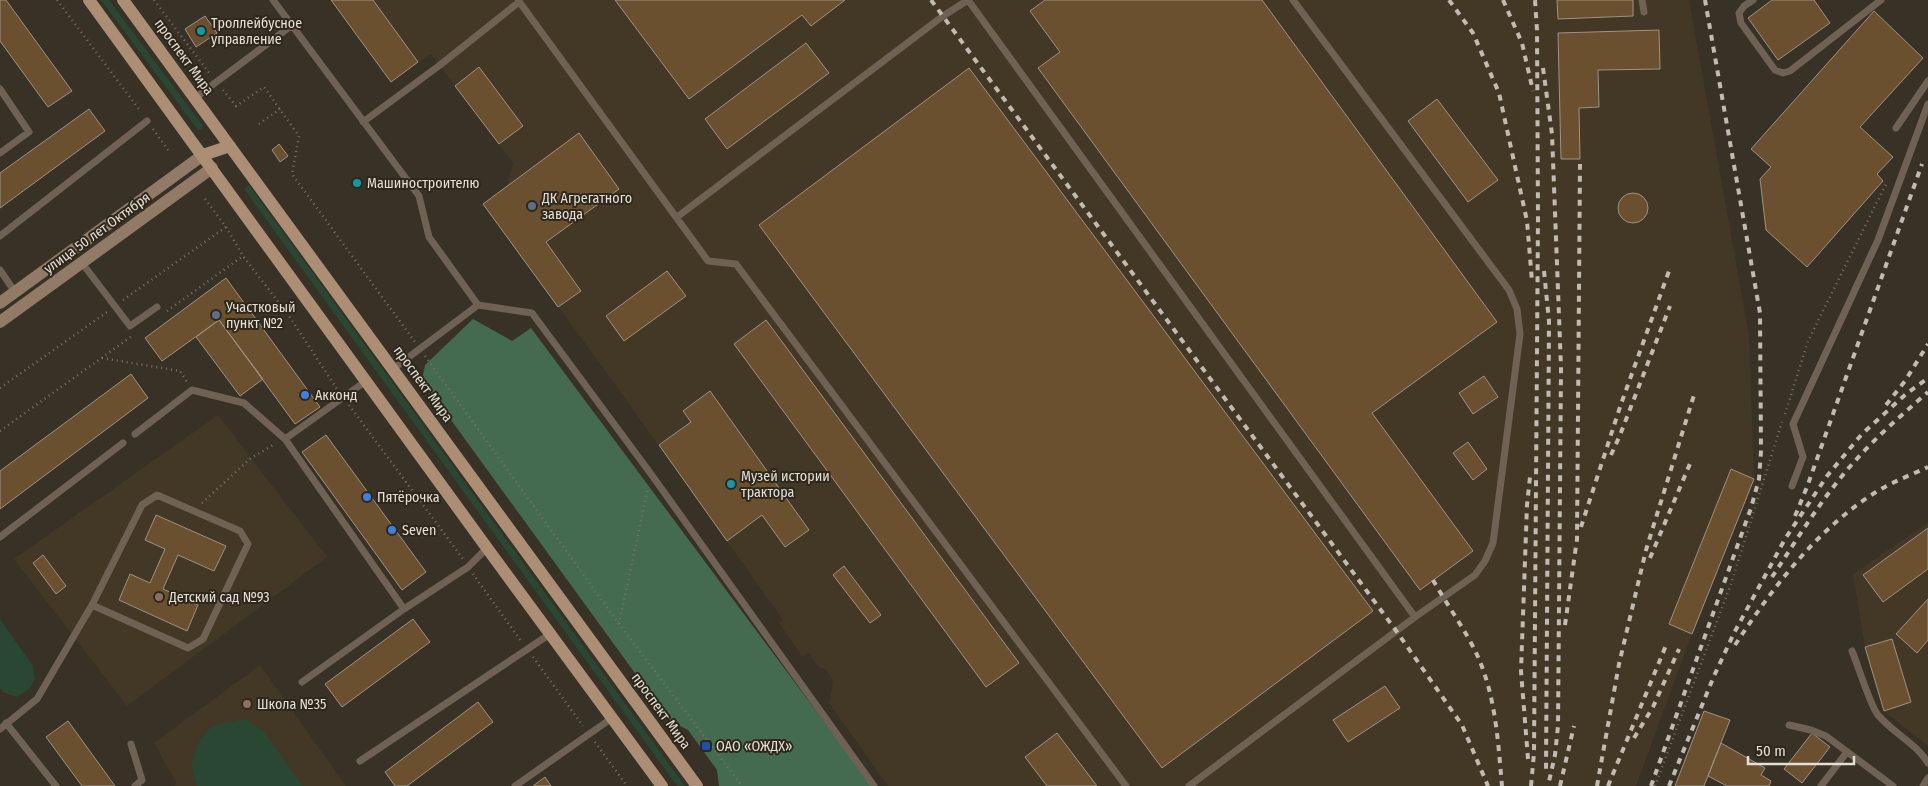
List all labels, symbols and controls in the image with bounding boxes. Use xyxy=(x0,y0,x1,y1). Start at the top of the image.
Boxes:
place label: Троллейбусное управление xyxy=(211,15,302,48)
street label: проспект Мира xyxy=(151,16,217,98)
marker: Троллейбусное управление xyxy=(195,25,207,37)
place label: Машиностроителю xyxy=(367,175,479,192)
marker: Машиностроителю xyxy=(351,177,363,189)
street label: улица 50 лет Октября xyxy=(40,189,154,277)
place label: ДК Агрегатного завода xyxy=(541,190,632,223)
marker: ДК Агрегатного завода xyxy=(526,200,538,212)
place label: Участковый пункт №2 xyxy=(225,299,296,332)
marker: Участковый пункт №2 xyxy=(210,309,222,321)
street label: проспект Мира xyxy=(390,343,456,425)
place label: Акконд xyxy=(315,387,357,404)
marker: Акконд xyxy=(299,389,311,401)
place label: Музей истории трактора xyxy=(741,468,830,501)
marker: Музей истории трактора xyxy=(725,478,737,490)
place label: Пятёрочка xyxy=(377,489,440,506)
marker: Пятёрочка xyxy=(361,491,373,503)
place label: Seven xyxy=(402,522,436,539)
marker: Seven xyxy=(386,524,398,536)
place label: Детский сад №93 xyxy=(168,589,270,606)
marker: Детский сад №93 xyxy=(153,591,165,603)
street label: проспект Мира xyxy=(628,670,694,752)
place label: Школа №35 xyxy=(257,696,326,713)
marker: Школа №35 xyxy=(241,698,253,710)
scale bar xyxy=(1748,734,1854,766)
place label: ОАО «ОЖДХ» xyxy=(716,738,793,755)
marker: ОАО «ОЖДХ» xyxy=(700,740,712,752)
text: 50 m xyxy=(1756,742,1786,760)

